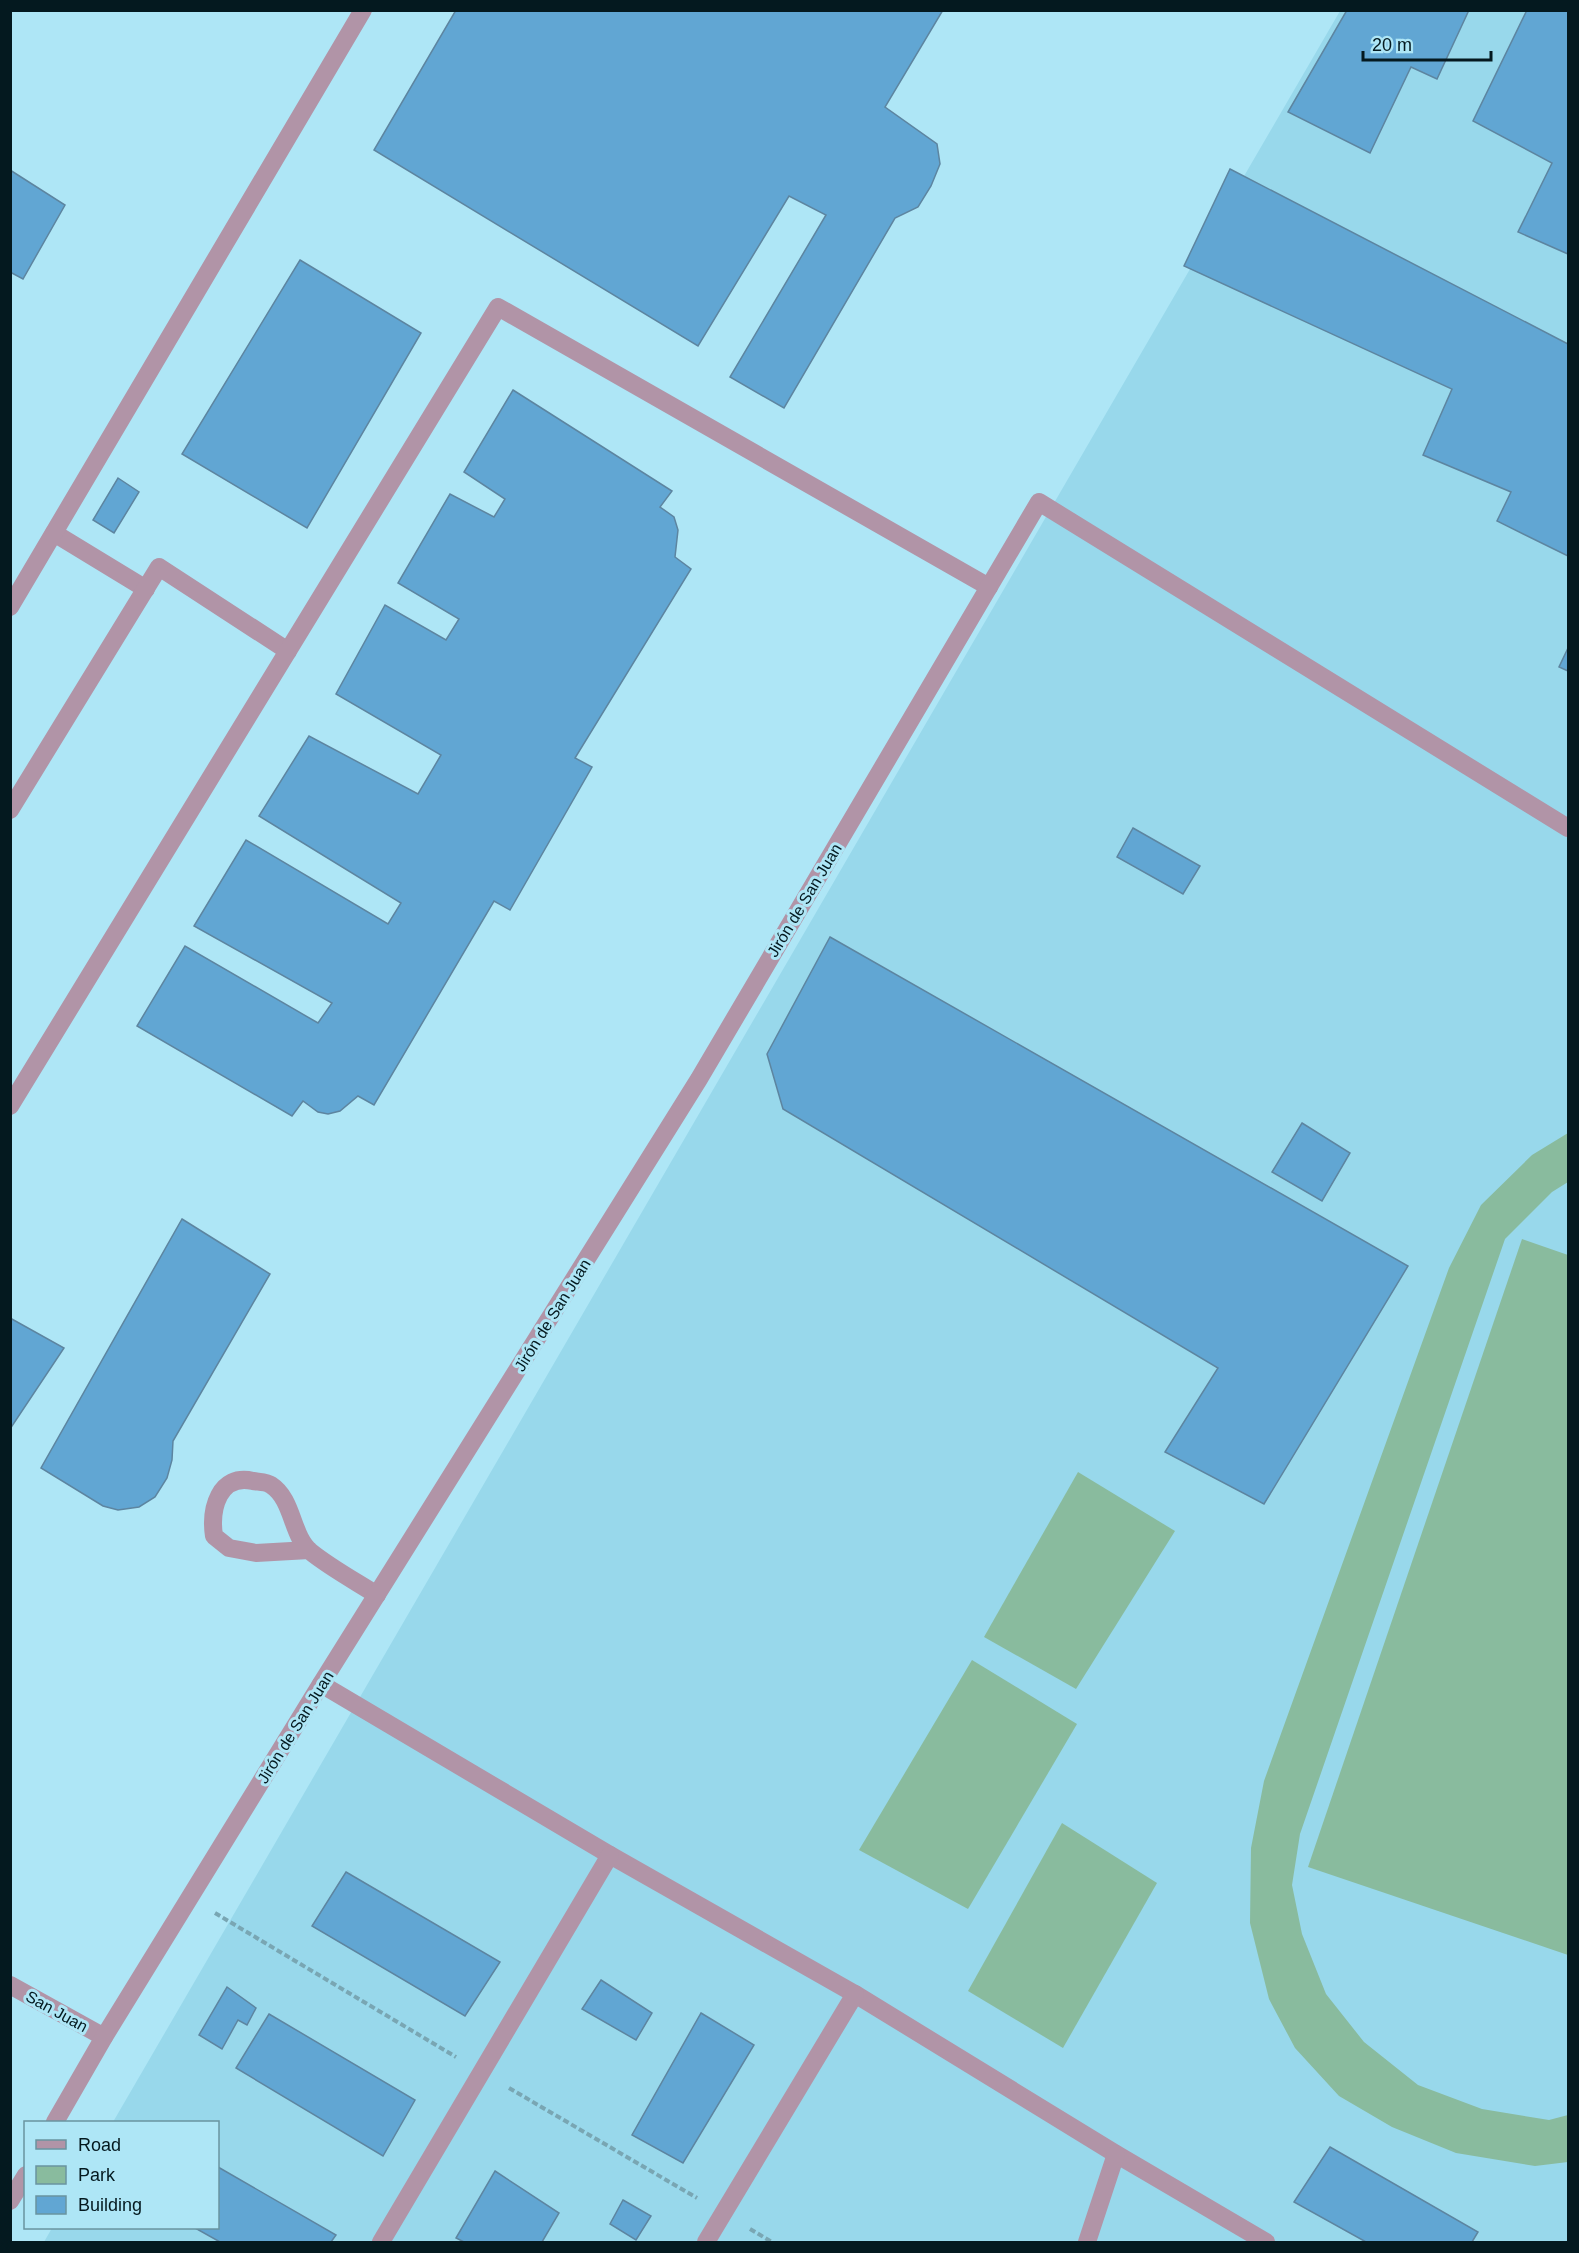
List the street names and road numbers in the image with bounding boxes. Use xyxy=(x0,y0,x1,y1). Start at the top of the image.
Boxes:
street label: Jirón de San Juan xyxy=(764,841,845,960)
street label: Jirón de San Juan xyxy=(511,1256,594,1374)
street label: Jirón de San Juan xyxy=(254,1668,337,1786)
street label: San Juan xyxy=(23,1988,90,2035)

